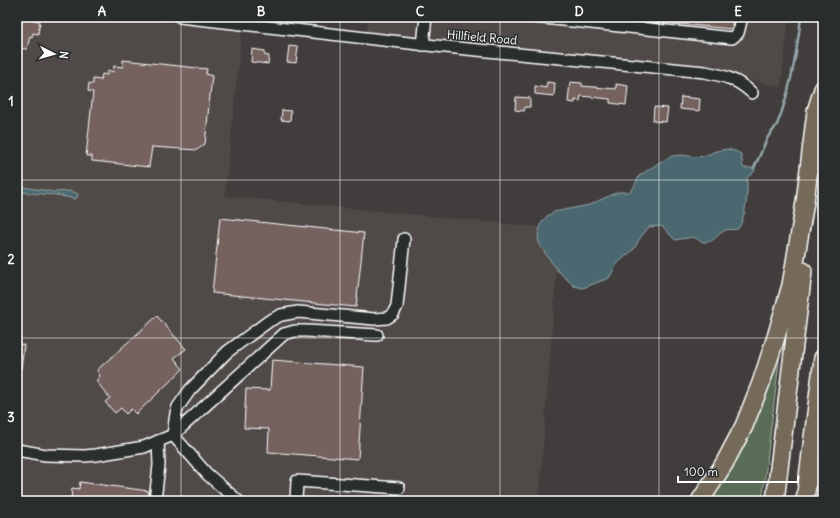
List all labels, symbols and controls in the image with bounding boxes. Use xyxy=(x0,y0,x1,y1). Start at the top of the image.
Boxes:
text: A xyxy=(98,3,107,20)
text: B xyxy=(257,3,266,20)
text: C xyxy=(416,3,425,20)
text: D xyxy=(574,3,584,20)
text: E xyxy=(734,3,742,20)
street label: Hillfield Road xyxy=(446,26,518,48)
north arrow xyxy=(34,34,74,74)
text: N xyxy=(57,51,71,60)
text: 1 xyxy=(8,93,14,110)
text: 2 xyxy=(7,251,15,268)
text: 3 xyxy=(7,409,15,426)
scale bar xyxy=(678,458,798,484)
text: 100 m xyxy=(684,464,718,479)

